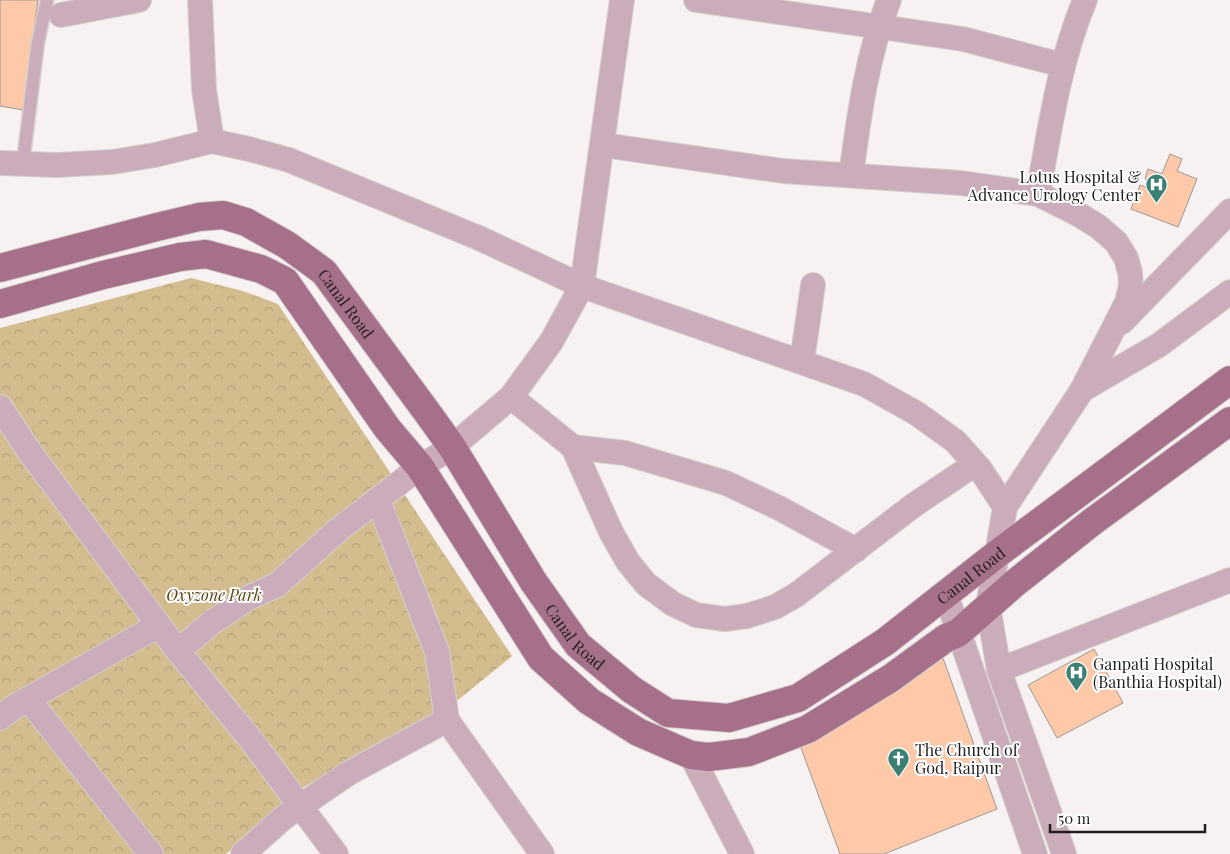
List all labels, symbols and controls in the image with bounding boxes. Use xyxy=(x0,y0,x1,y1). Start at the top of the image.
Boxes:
place label: Lotus Hospital & Advance Urology Center xyxy=(967,166,1142,205)
hospital icon: Lotus Hospital & Advance Urology Center xyxy=(1145,173,1169,204)
street label: Canal Road xyxy=(314,264,379,342)
street label: Canal Road xyxy=(932,542,1009,608)
park label: Oxyzone Park xyxy=(166,584,262,605)
street label: Canal Road xyxy=(541,599,610,674)
place label: Ganpati Hospital (Banthia Hospital) xyxy=(1093,653,1222,692)
hospital icon: Ganpati Hospital (Banthia Hospital) xyxy=(1065,660,1089,691)
place label: The Church of God, Raipur xyxy=(915,739,1020,778)
church icon: The Church of God, Raipur xyxy=(887,746,911,777)
scale bar xyxy=(1050,802,1205,834)
text: 50 m xyxy=(1058,808,1091,828)

